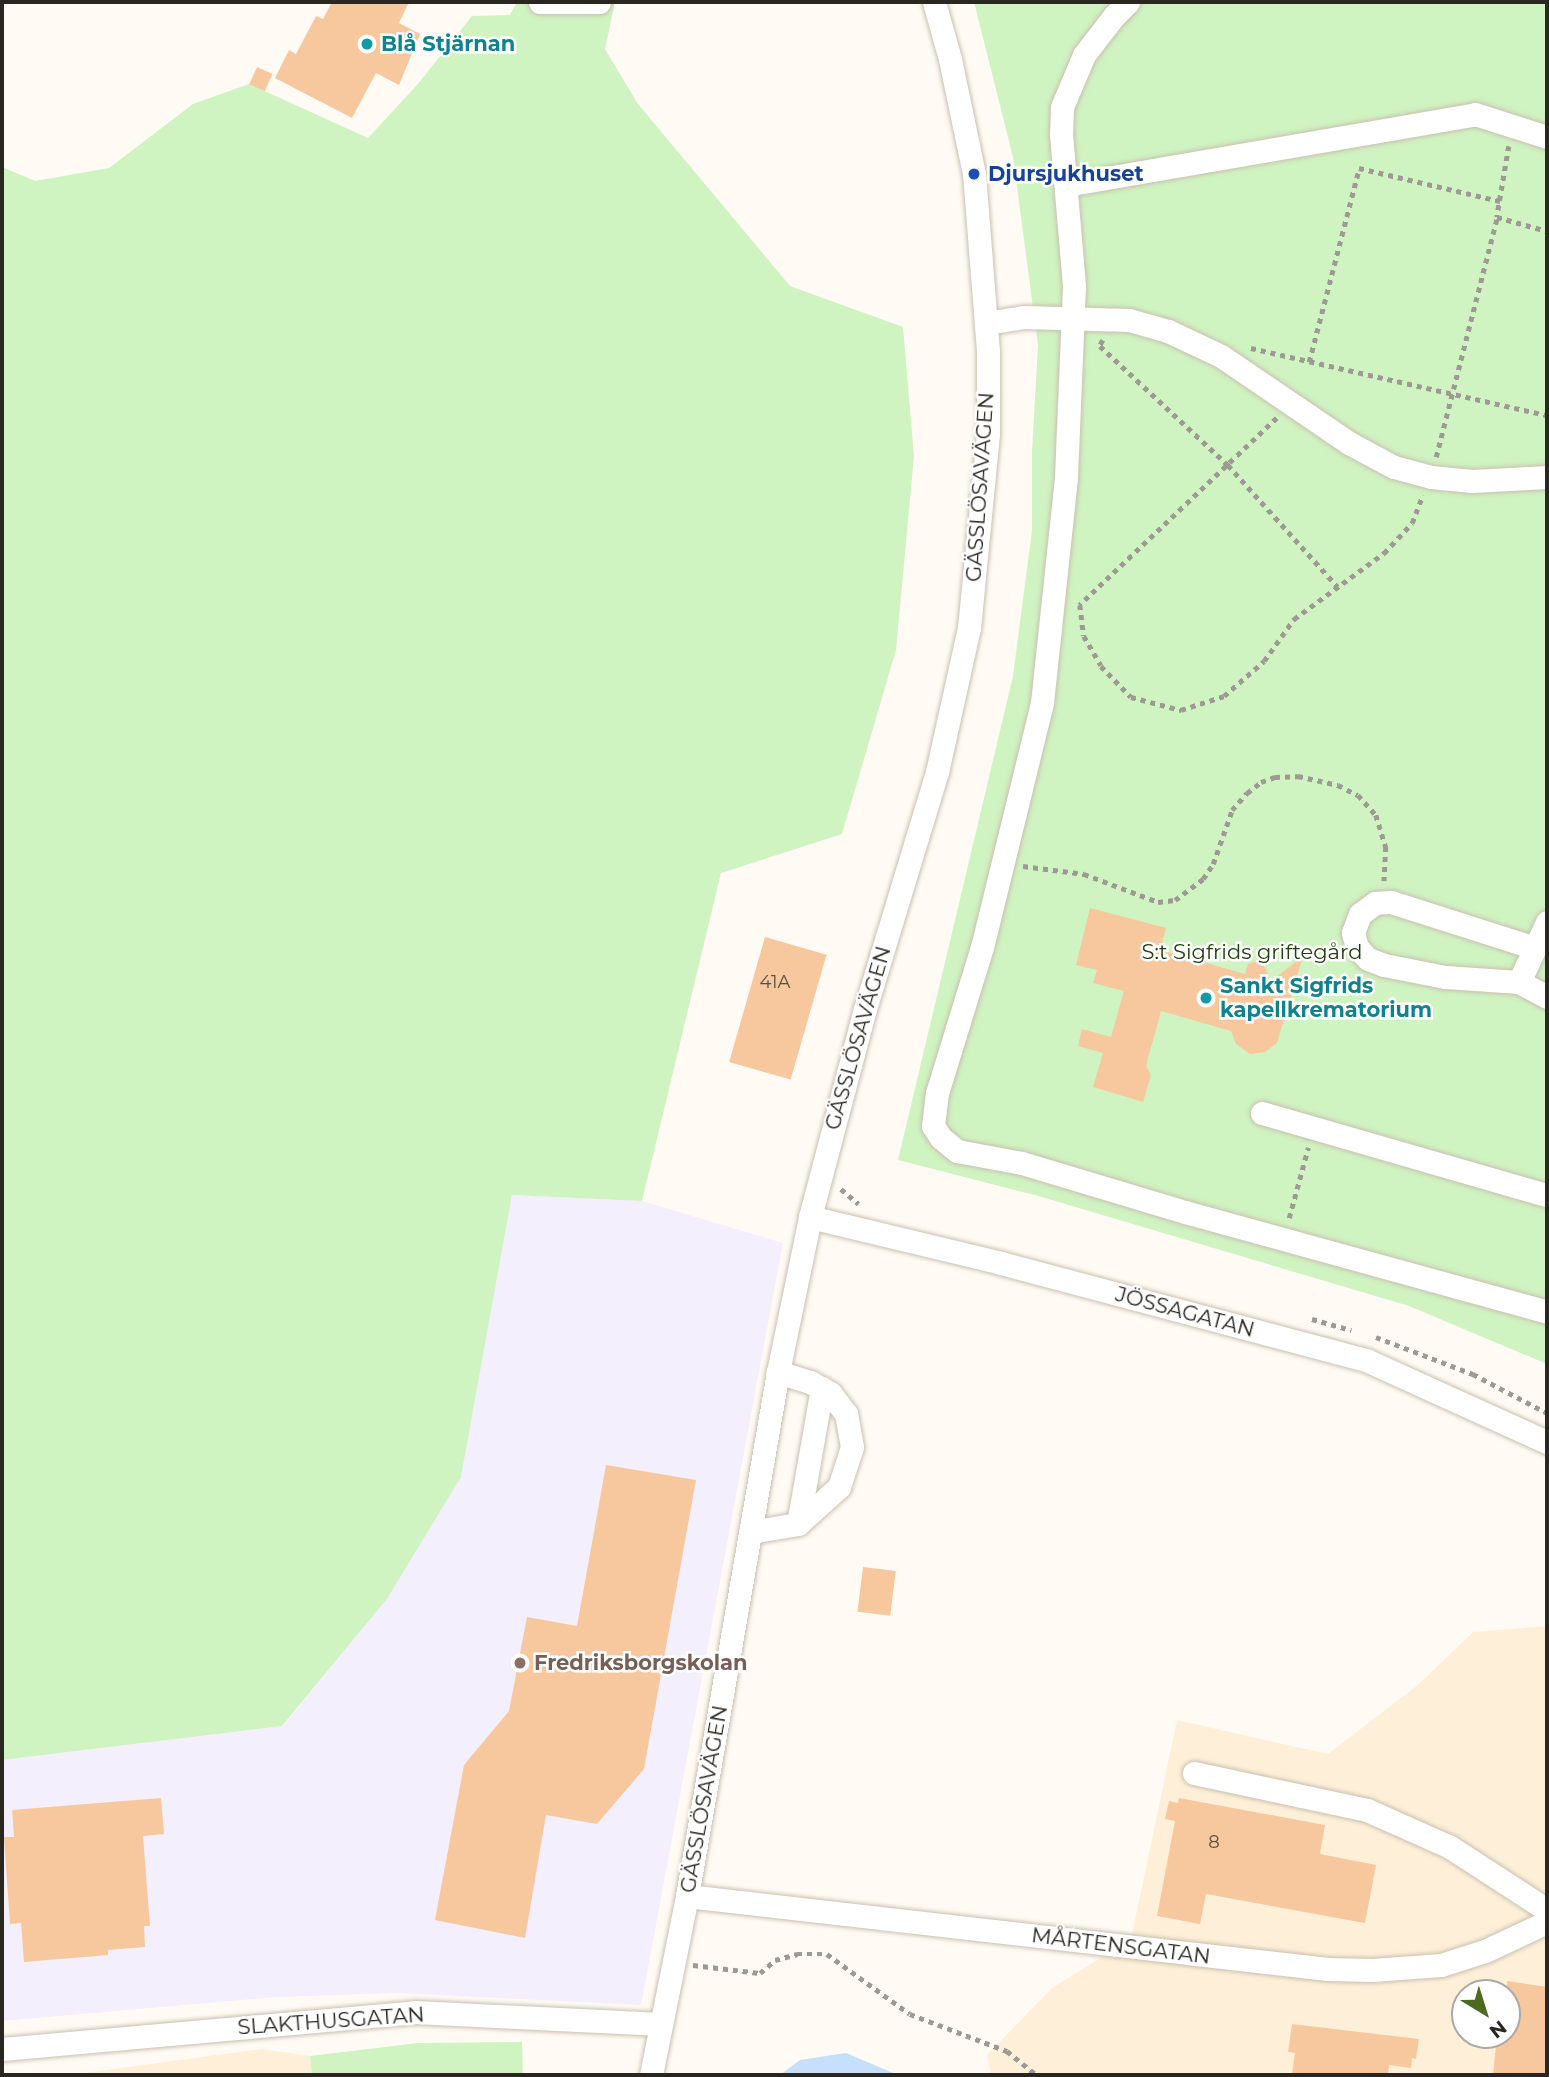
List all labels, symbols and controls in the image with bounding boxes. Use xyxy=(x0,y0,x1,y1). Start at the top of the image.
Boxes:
place label: Blå Stjärnan xyxy=(381,31,515,57)
marker: Blå Stjärnan xyxy=(359,36,375,52)
place label: Djursjukhuset xyxy=(988,161,1144,187)
marker: Djursjukhuset xyxy=(966,166,982,182)
street label: GÄSSLÖSAVÄGEN xyxy=(961,391,999,583)
park label: S:t Sigfrids griftegård xyxy=(1142,939,1362,965)
street label: GÄSSLÖSAVÄGEN xyxy=(820,943,896,1133)
house number: 41A xyxy=(760,971,790,993)
place label: Sankt Sigfrids kapellkrematorium xyxy=(1220,973,1432,1023)
marker: Sankt Sigfrids kapellkrematorium xyxy=(1198,990,1214,1006)
street label: JÖSSAGATAN xyxy=(1113,1281,1257,1343)
place label: Fredriksborgskolan xyxy=(534,1650,747,1676)
marker: Fredriksborgskolan xyxy=(512,1655,528,1671)
street label: GÄSSLÖSAVÄGEN xyxy=(675,1703,733,1895)
house number: 8 xyxy=(1208,1831,1220,1853)
street label: MÅRTENSGATAN xyxy=(1030,1923,1212,1969)
north arrow xyxy=(1451,1979,1521,2049)
street label: SLAKTHUSGATAN xyxy=(237,2002,425,2040)
text: N xyxy=(1485,2016,1511,2043)

